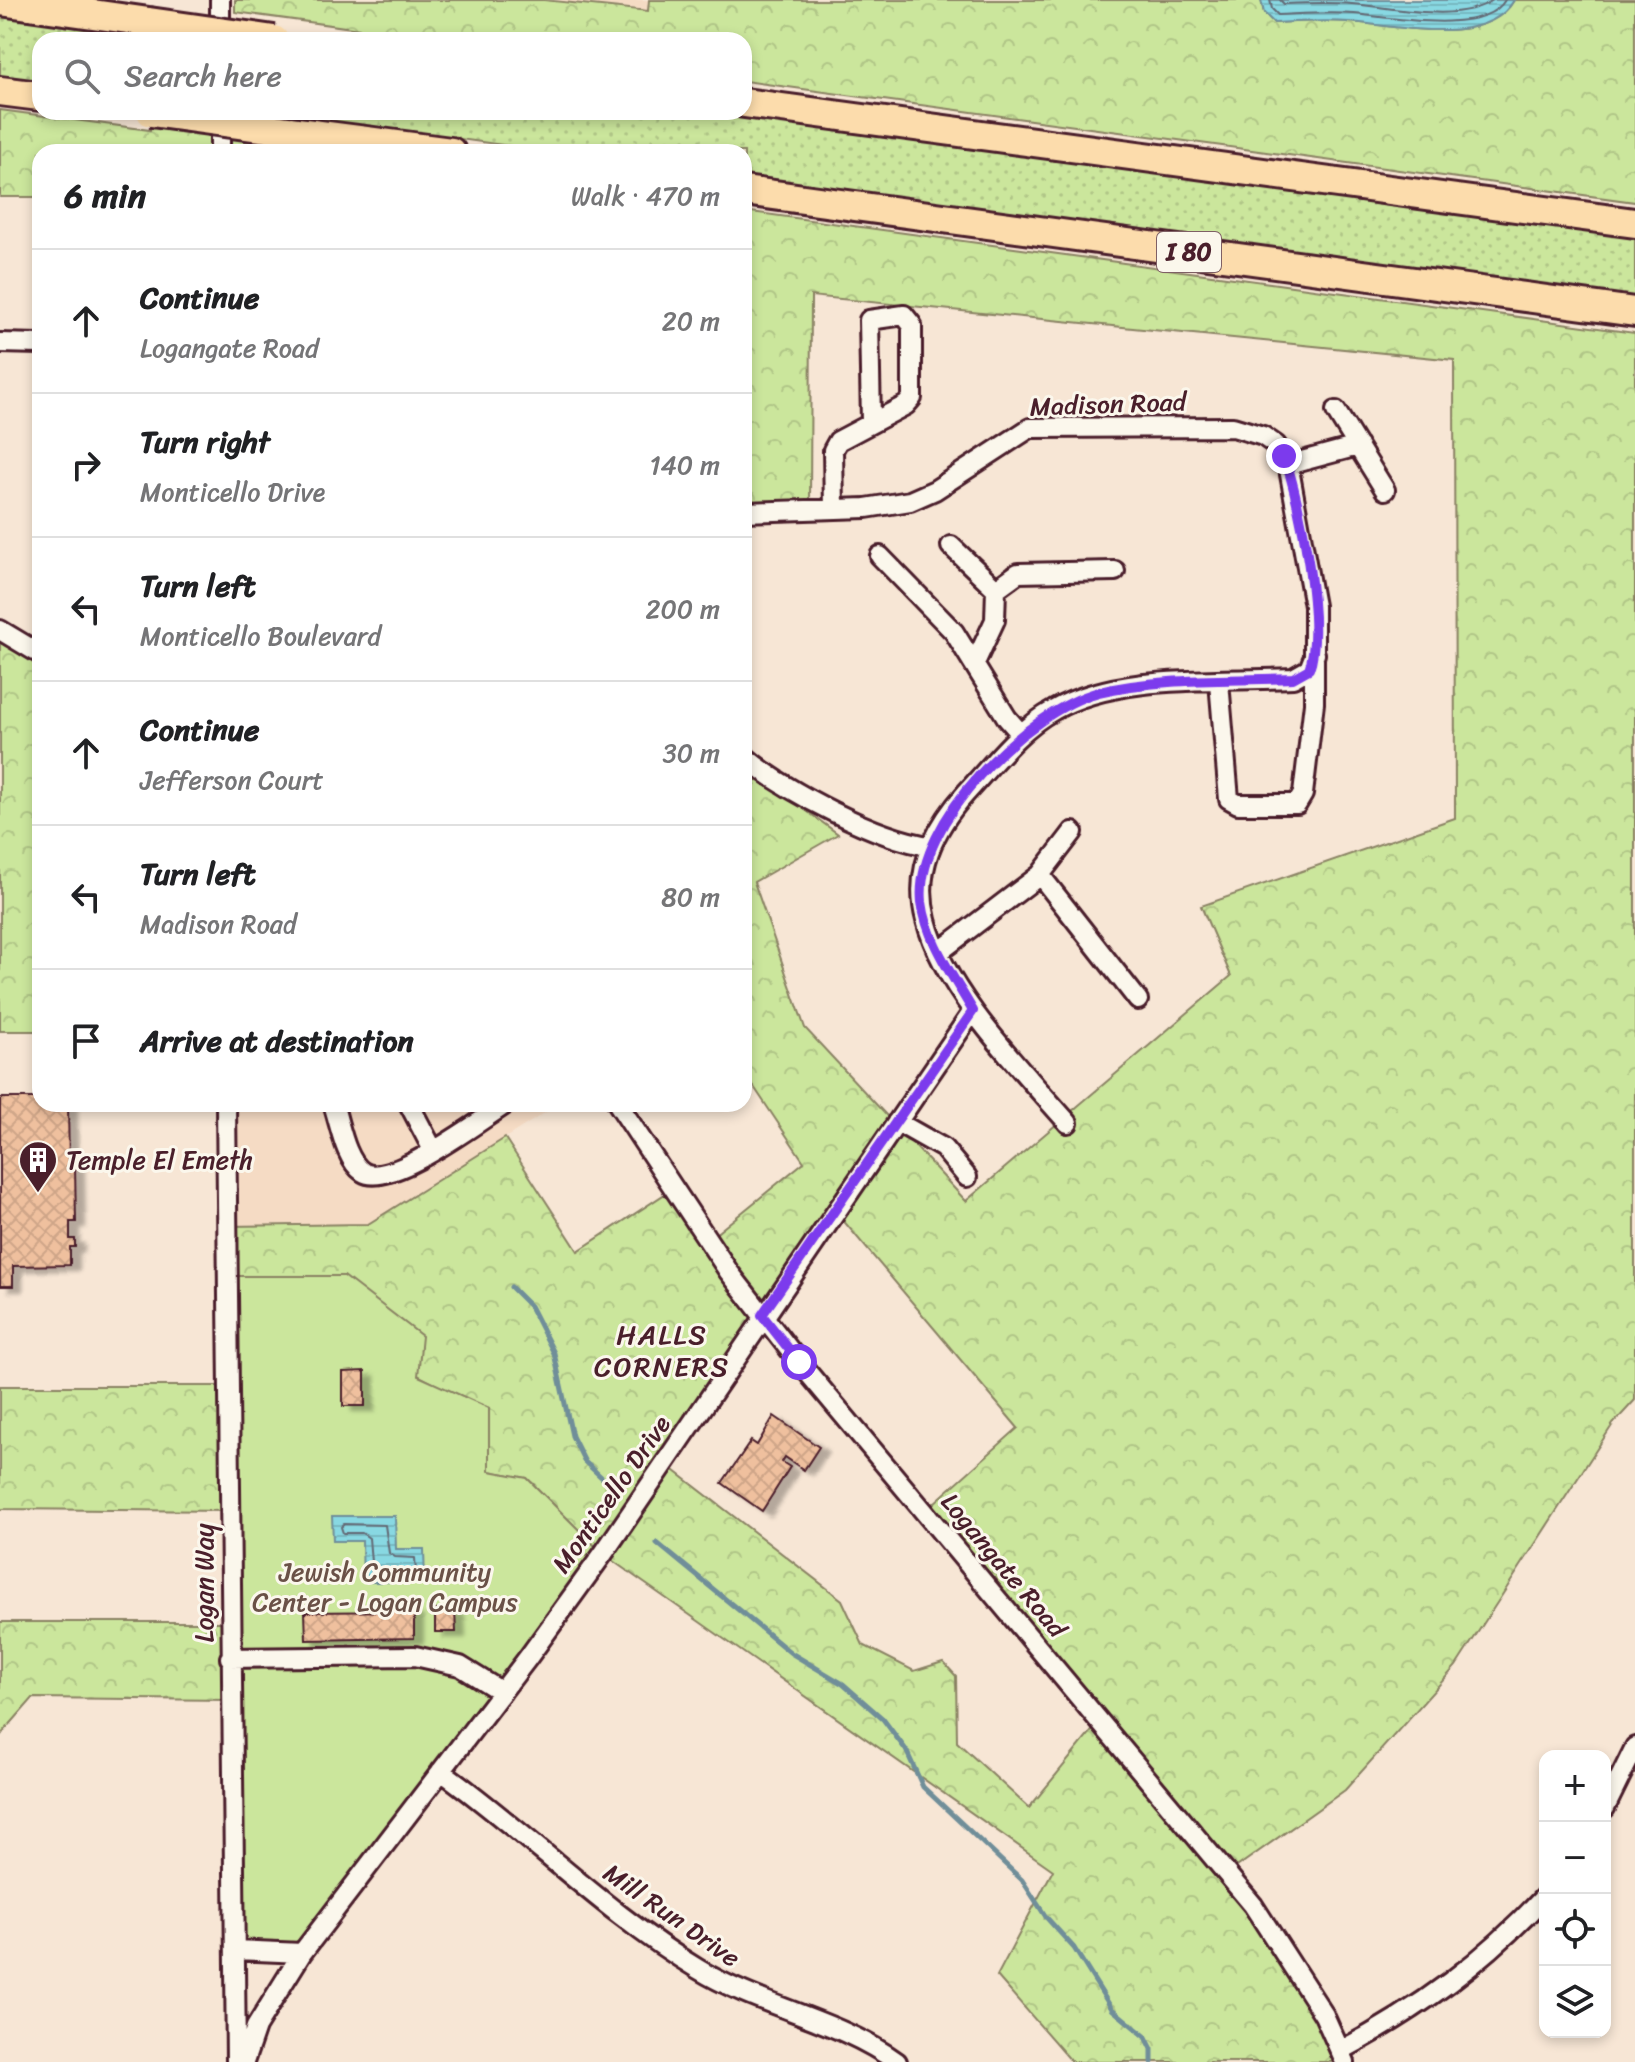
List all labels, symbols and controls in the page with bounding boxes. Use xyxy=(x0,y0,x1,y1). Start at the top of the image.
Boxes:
search box xyxy=(32,32,752,120)
text: Search here xyxy=(124,49,282,103)
icon: search xyxy=(60,54,104,98)
text: 6 min xyxy=(64,166,146,226)
text: Walk · 470 m xyxy=(571,173,720,219)
road number: I 80 xyxy=(1157,232,1221,272)
text: Continue xyxy=(140,271,259,325)
text: 20 m xyxy=(662,298,720,344)
icon: ahead xyxy=(64,299,108,343)
text: Logangate Road xyxy=(140,325,319,371)
street label: Madison Road xyxy=(1029,378,1189,430)
text: Turn right xyxy=(140,415,270,469)
route end xyxy=(1266,438,1302,474)
text: 140 m xyxy=(649,442,720,488)
icon: right xyxy=(64,443,108,487)
text: Monticello Drive xyxy=(140,469,325,515)
text: Turn left xyxy=(140,559,256,613)
text: 200 m xyxy=(645,586,720,632)
icon: left xyxy=(64,587,108,631)
text: Monticello Boulevard xyxy=(140,613,381,659)
text: Continue xyxy=(140,703,259,757)
text: 30 m xyxy=(663,730,720,776)
icon: ahead xyxy=(64,731,108,775)
text: Jefferson Court xyxy=(140,757,324,803)
text: Turn left xyxy=(140,847,256,901)
text: 80 m xyxy=(661,874,720,920)
icon: left xyxy=(64,875,108,919)
text: Madison Road xyxy=(140,901,297,947)
text: Arrive at destination xyxy=(140,1014,414,1068)
icon: arrive xyxy=(64,1019,108,1063)
place label: Temple El Emeth xyxy=(66,1137,253,1183)
building icon: Temple El Emeth xyxy=(17,1139,59,1194)
district label: HALLS CORNERS xyxy=(594,1310,730,1391)
route start xyxy=(781,1344,817,1380)
street label: Monticello Drive xyxy=(539,1405,683,1583)
street label: Logangate Road xyxy=(929,1482,1081,1650)
street label: Logan Way xyxy=(181,1523,227,1642)
park label: Jewish Community Center - Logan Campus xyxy=(252,1549,518,1625)
map controls xyxy=(1539,1750,1611,2038)
button: + xyxy=(1539,1750,1611,1822)
button: − xyxy=(1539,1822,1611,1894)
street label: Mill Run Drive xyxy=(594,1850,750,1980)
button: locate xyxy=(1539,1894,1611,1966)
button: layers xyxy=(1539,1966,1611,2038)

